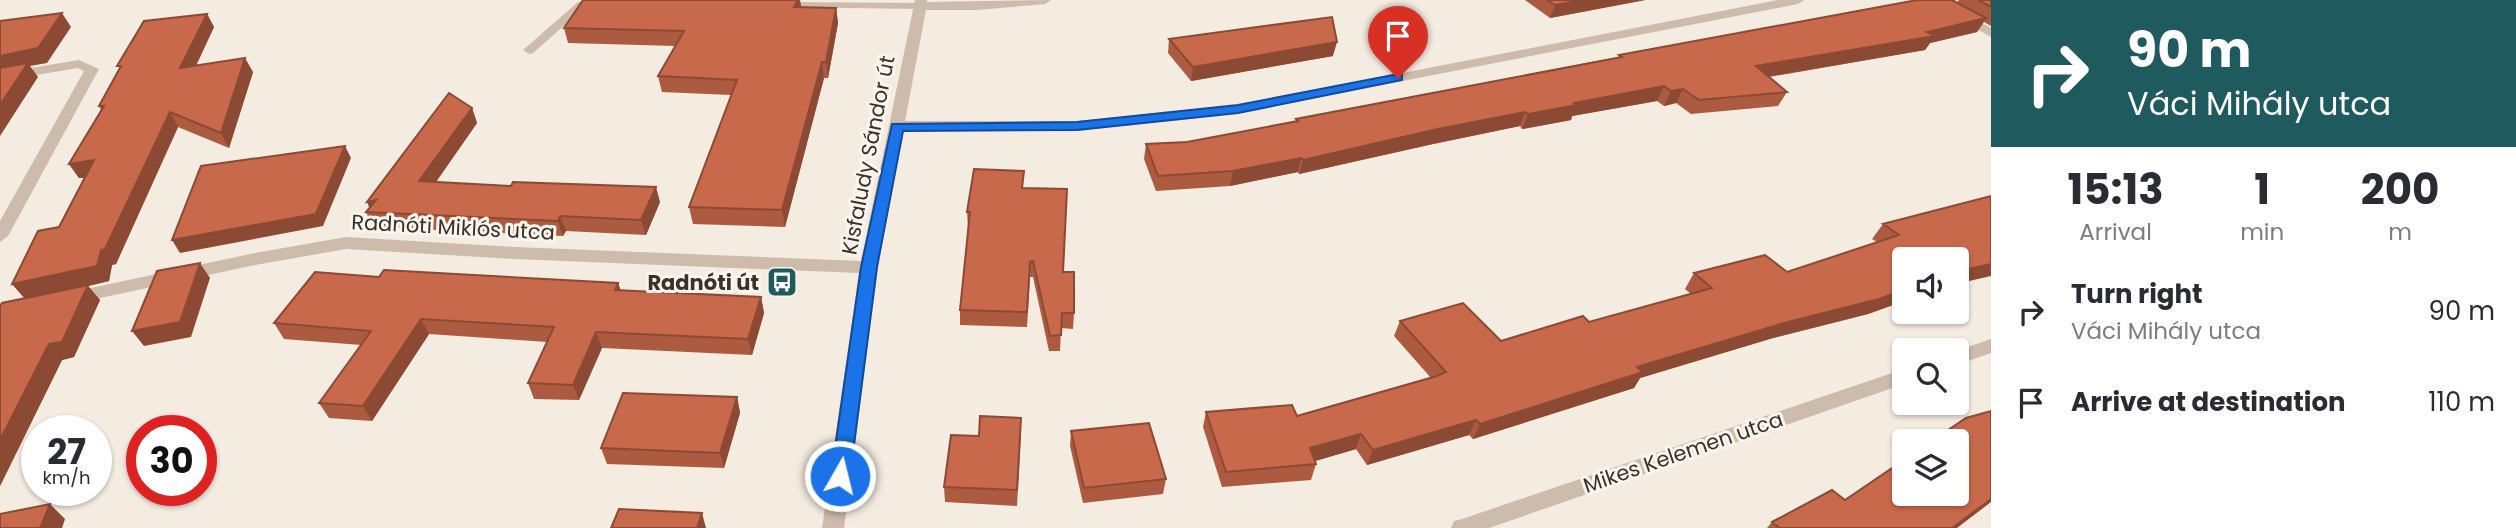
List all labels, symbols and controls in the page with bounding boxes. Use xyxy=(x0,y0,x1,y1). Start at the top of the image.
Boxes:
pin xyxy=(1368,6,1428,78)
text: 90 m xyxy=(2127,16,2251,84)
icon: arrive xyxy=(1379,17,1417,55)
icon: right xyxy=(2012,28,2103,119)
street label: Kisfaludy Sándor út xyxy=(834,53,902,257)
text: Váci Mihály utca xyxy=(2127,81,2391,126)
text: 15:13 xyxy=(2067,160,2164,219)
text: 1 xyxy=(2254,160,2270,219)
text: 200 xyxy=(2361,160,2439,219)
street label: Radnóti Miklós utca xyxy=(351,207,555,247)
text: Arrival xyxy=(2079,216,2152,248)
text: min xyxy=(2240,216,2284,248)
text: m xyxy=(2388,216,2412,248)
map controls xyxy=(1892,247,1969,506)
button: sound xyxy=(1892,247,1969,324)
bus stop icon: Radnóti út xyxy=(765,265,799,299)
place label: Radnóti út xyxy=(647,268,759,297)
text: Turn right xyxy=(2071,276,2203,312)
icon: right xyxy=(2012,293,2050,331)
text: 90 m xyxy=(2429,293,2495,329)
text: Váci Mihály utca xyxy=(2071,315,2261,347)
button: search xyxy=(1892,338,1969,415)
icon: arrive xyxy=(2012,384,2050,422)
text: Arrive at destination xyxy=(2071,384,2346,420)
text: 110 m xyxy=(2428,384,2495,420)
street label: Mikes Kelemen utca xyxy=(1579,404,1787,500)
speed limit sign: 30 xyxy=(126,415,217,506)
text: 27 xyxy=(47,427,86,476)
button: layers xyxy=(1892,429,1969,506)
position arrow xyxy=(803,439,877,513)
text: km/h xyxy=(43,465,90,490)

